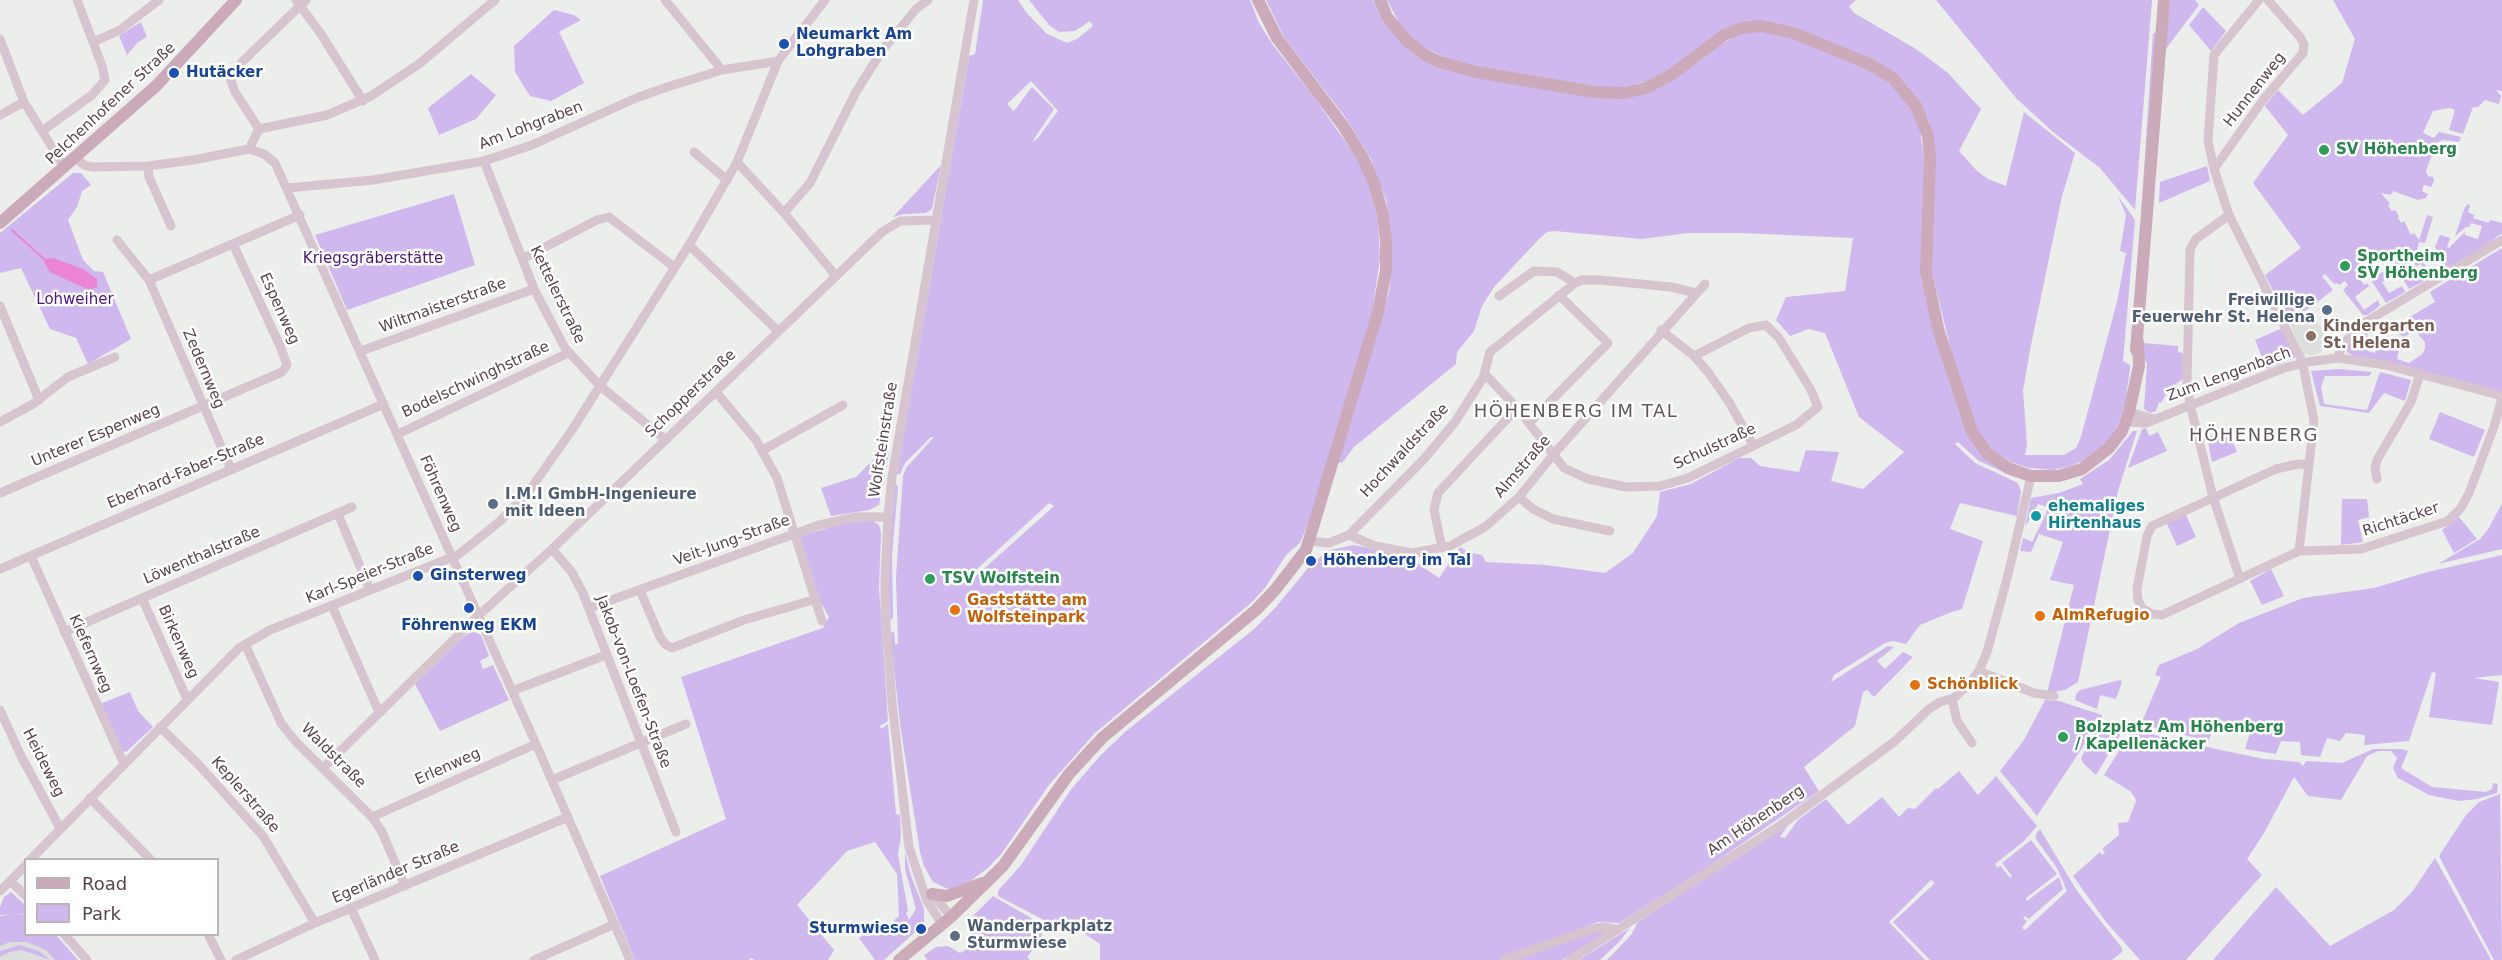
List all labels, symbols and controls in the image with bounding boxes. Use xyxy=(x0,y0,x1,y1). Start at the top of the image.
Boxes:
place label: Neumarkt Am Lohgraben xyxy=(796,26,912,61)
marker: Neumarkt Am Lohgraben xyxy=(777,37,791,51)
street label: Pelchenhofener Straße xyxy=(42,39,180,169)
street label: Hunnenweg xyxy=(2220,49,2290,131)
place label: Hutäcker xyxy=(186,64,263,82)
marker: Hutäcker xyxy=(167,66,181,80)
street label: Am Lohgraben xyxy=(477,98,585,154)
place label: SV Höhenberg xyxy=(2336,141,2457,159)
marker: SV Höhenberg xyxy=(2317,143,2331,157)
street label: Kettelerstraße xyxy=(526,243,588,347)
place label: Sportheim SV Höhenberg xyxy=(2357,248,2478,283)
park label: Kriegsgräberstätte xyxy=(303,250,443,268)
marker: Sportheim SV Höhenberg xyxy=(2338,259,2352,273)
street label: Espenweg xyxy=(255,270,303,348)
street label: Wiltmaisterstraße xyxy=(377,275,509,337)
park label: Lohweiher xyxy=(36,291,114,309)
place label: Freiwillige Feuerwehr St. Helena xyxy=(2132,292,2315,327)
marker: Freiwillige Feuerwehr St. Helena xyxy=(2320,303,2334,317)
place label: Kindergarten St. Helena xyxy=(2323,318,2435,353)
street label: Zedernweg xyxy=(178,327,228,411)
marker: Kindergarten St. Helena xyxy=(2304,329,2318,343)
street label: Bodelschwinghstraße xyxy=(399,338,553,422)
street label: Zum Lengenbach xyxy=(2165,344,2293,406)
street label: Schopperstraße xyxy=(642,346,740,442)
street label: Wolfsteinstraße xyxy=(866,381,902,499)
street label: Unterer Espenweg xyxy=(29,401,163,471)
street label: Hochwaldstraße xyxy=(1357,401,1453,501)
district label: HÖHENBERG IM TAL xyxy=(1474,401,1678,423)
street label: Schulstraße xyxy=(1671,420,1759,474)
district label: HÖHENBERG xyxy=(2189,425,2319,447)
street label: Eberhard-Faber-Straße xyxy=(105,431,267,513)
street label: Almstraße xyxy=(1491,432,1555,502)
street label: Föhrenweg xyxy=(415,453,465,535)
place label: I.M.I GmbH-Ingenieure mit Ideen xyxy=(505,486,697,521)
marker: I.M.I GmbH-Ingenieure mit Ideen xyxy=(486,497,500,511)
place label: ehemaliges Hirtenhaus xyxy=(2048,498,2145,533)
street label: Richtäcker xyxy=(2361,499,2441,541)
marker: ehemaliges Hirtenhaus xyxy=(2029,509,2043,523)
street label: Veit-Jung-Straße xyxy=(671,512,793,570)
street label: Löwenthalstraße xyxy=(141,523,263,589)
street label: Karl-Speier-Straße xyxy=(303,540,437,608)
place label: Höhenberg im Tal xyxy=(1323,552,1471,570)
marker: Höhenberg im Tal xyxy=(1304,554,1318,568)
place label: Ginsterweg xyxy=(430,567,527,585)
marker: Ginsterweg xyxy=(411,569,425,583)
place label: TSV Wolfstein xyxy=(942,570,1060,588)
marker: TSV Wolfstein xyxy=(923,572,937,586)
place label: Gaststätte am Wolfsteinpark xyxy=(967,592,1087,627)
street label: Jakob-von-Loefen-Straße xyxy=(592,593,674,771)
marker: Föhrenweg EKM xyxy=(462,601,476,615)
street label: Birkenweg xyxy=(154,602,202,682)
marker: Gaststätte am Wolfsteinpark xyxy=(948,603,962,617)
place label: AlmRefugio xyxy=(2052,607,2149,625)
marker: AlmRefugio xyxy=(2033,609,2047,623)
street label: Kiefernweg xyxy=(65,612,115,696)
place label: Föhrenweg EKM xyxy=(401,617,537,635)
place label: Schönblick xyxy=(1927,676,2018,694)
marker: Schönblick xyxy=(1908,678,1922,692)
place label: Bolzplatz Am Höhenberg / Kapellenäcker xyxy=(2075,719,2284,754)
street label: Waldstraße xyxy=(297,720,369,792)
street label: Heideweg xyxy=(18,726,68,800)
marker: Bolzplatz Am Höhenberg / Kapellenäcker xyxy=(2056,730,2070,744)
street label: Erlenweg xyxy=(413,745,483,789)
street label: Keplerstraße xyxy=(207,753,283,837)
street label: Am Höhenberg xyxy=(1704,782,1808,860)
street label: Egerländer Straße xyxy=(330,838,462,908)
legend xyxy=(24,858,219,936)
text: Road xyxy=(82,873,127,894)
text: Park xyxy=(82,903,121,924)
place label: Wanderparkplatz Sturmwiese xyxy=(967,918,1112,953)
place label: Sturmwiese xyxy=(809,920,909,938)
marker: Sturmwiese xyxy=(914,922,928,936)
marker: Wanderparkplatz Sturmwiese xyxy=(948,929,962,943)

